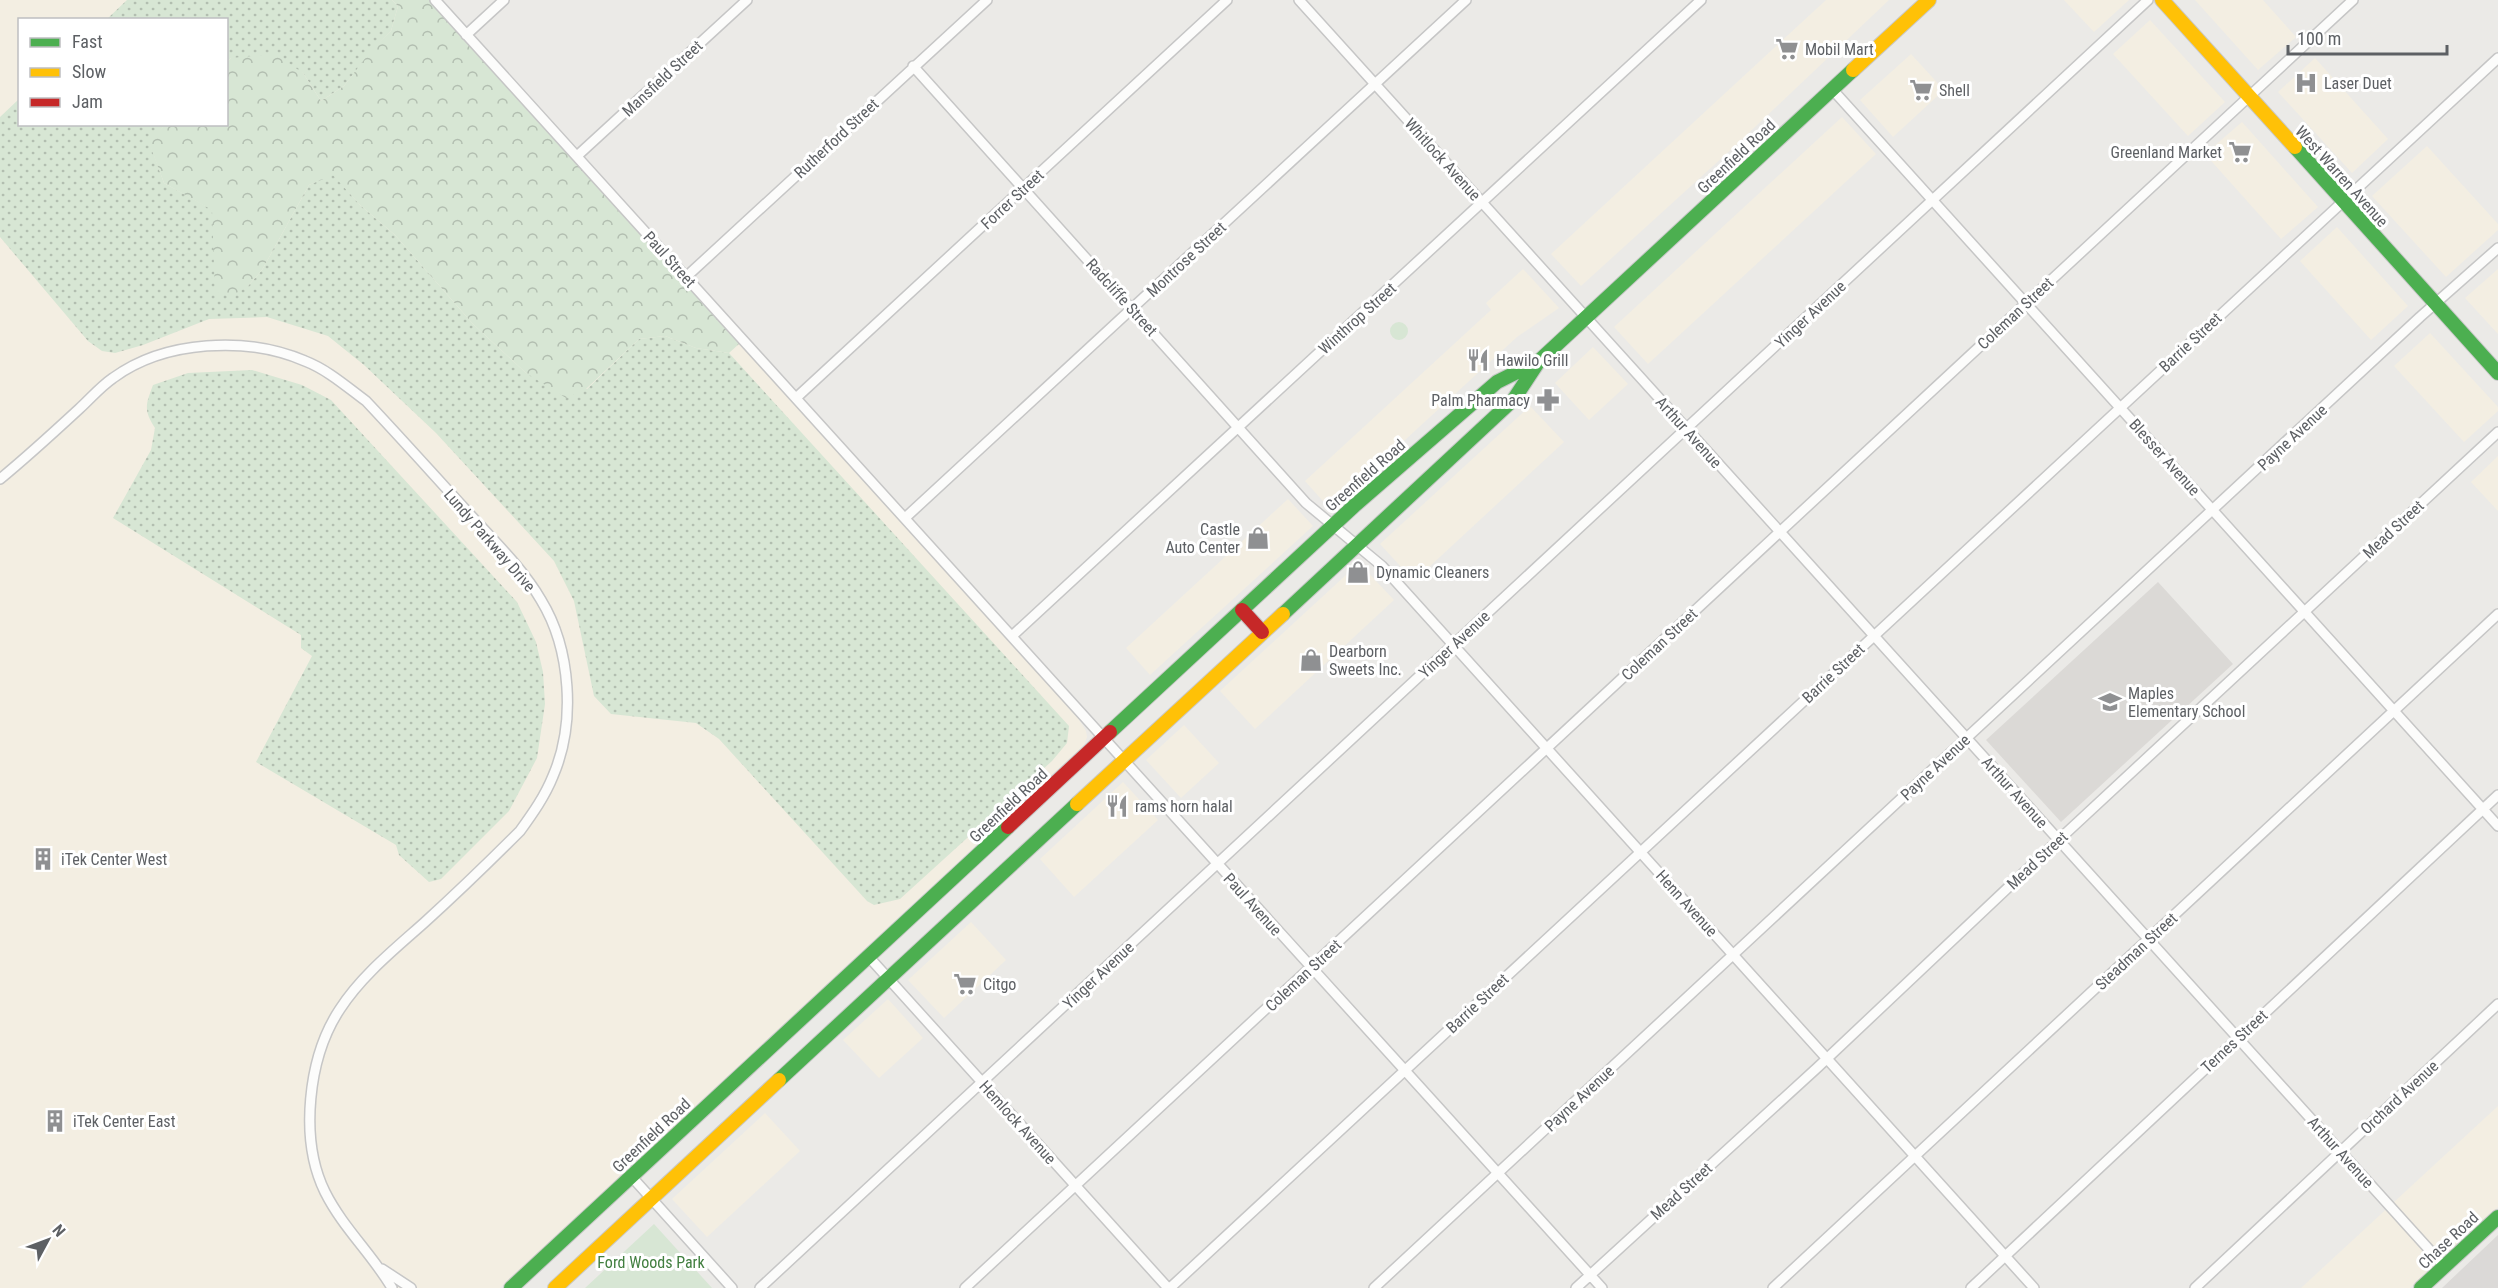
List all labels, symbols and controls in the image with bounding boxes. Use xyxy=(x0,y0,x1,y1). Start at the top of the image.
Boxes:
legend xyxy=(18,18,228,126)
scale bar xyxy=(2288,18,2447,56)
text: 100 m xyxy=(2297,28,2341,49)
text: Fast xyxy=(72,31,103,52)
street label: Mansfield Street xyxy=(618,36,707,120)
supermarket icon: Mobil Mart xyxy=(1774,36,1800,62)
place label: Mobil Mart xyxy=(1805,40,1874,59)
text: Slow xyxy=(72,61,107,82)
hospital icon: Laser Duet xyxy=(2293,70,2319,96)
place label: Laser Duet xyxy=(2324,74,2392,93)
supermarket icon: Shell xyxy=(1908,77,1934,103)
place label: Shell xyxy=(1939,81,1970,100)
text: Jam xyxy=(72,91,103,112)
street label: Rutherford Street xyxy=(790,94,883,182)
street label: Whitlock Avenue xyxy=(1401,114,1485,204)
street label: Greenfield Road xyxy=(1693,115,1779,197)
street label: West Warren Avenue xyxy=(2291,122,2392,231)
supermarket icon: Greenland Market xyxy=(2227,139,2253,165)
place label: Greenland Market xyxy=(2110,143,2222,162)
street label: Forrer Street xyxy=(977,165,1048,233)
street label: Montrose Street xyxy=(1143,218,1230,301)
street label: Paul Street xyxy=(639,227,700,292)
street label: Radcliffe Street xyxy=(1082,255,1161,340)
street label: Coleman Street xyxy=(1973,273,2057,353)
street label: Yinger Avenue xyxy=(1771,277,1850,352)
street label: Winthrop Street xyxy=(1315,278,1400,358)
street label: Barrie Street xyxy=(2155,308,2226,376)
restaurant icon: Hawilo Grill xyxy=(1465,347,1491,373)
place label: Hawilo Grill xyxy=(1496,351,1568,370)
pharmacy icon: Palm Pharmacy xyxy=(1535,387,1561,413)
place label: Palm Pharmacy xyxy=(1431,391,1530,410)
street label: Arthur Avenue xyxy=(1652,393,1726,472)
street label: Payne Avenue xyxy=(2254,400,2331,474)
street label: Blesser Avenue xyxy=(2125,415,2204,500)
street label: Greenfield Road xyxy=(1321,436,1409,515)
street label: Lundy Parkway Drive xyxy=(440,485,539,596)
street label: Mead Street xyxy=(2359,496,2428,562)
place label: Castle Auto Center xyxy=(1165,520,1240,557)
shop icon: Castle Auto Center xyxy=(1245,525,1271,551)
shop icon: Dynamic Cleaners xyxy=(1345,559,1371,585)
place label: Dynamic Cleaners xyxy=(1376,563,1489,582)
street label: Coleman Street xyxy=(1617,604,1701,684)
street label: Yinger Avenue xyxy=(1415,607,1494,682)
street label: Barrie Street xyxy=(1798,639,1869,707)
place label: Dearborn Sweets Inc. xyxy=(1329,642,1402,679)
shop icon: Dearborn Sweets Inc. xyxy=(1298,647,1324,673)
place label: Maples Elementary School xyxy=(2128,684,2245,721)
school or university icon: Maples Elementary School xyxy=(2097,689,2123,715)
street label: Payne Avenue xyxy=(1897,730,1974,804)
street label: Arthur Avenue xyxy=(1978,753,2052,832)
street label: Greenfield Road xyxy=(965,764,1051,846)
restaurant icon: rams horn halal xyxy=(1104,793,1130,819)
place label: rams horn halal xyxy=(1135,797,1233,816)
street label: Mead Street xyxy=(2003,827,2072,893)
building icon: iTek Center West xyxy=(30,846,56,872)
place label: iTek Center West xyxy=(61,850,167,869)
street label: Henn Avenue xyxy=(1652,866,1721,940)
street label: Paul Avenue xyxy=(1220,869,1286,940)
street label: Steadman Street xyxy=(2092,909,2181,994)
street label: Coleman Street xyxy=(1261,935,1345,1015)
street label: Yinger Avenue xyxy=(1059,938,1138,1013)
street label: Barrie Street xyxy=(1442,969,1513,1037)
supermarket icon: Citgo xyxy=(952,971,978,997)
place label: Citgo xyxy=(983,975,1016,994)
street label: Ternes Street xyxy=(2197,1006,2272,1077)
street label: Orchard Avenue xyxy=(2356,1056,2442,1138)
street label: Payne Avenue xyxy=(1541,1061,1618,1135)
street label: Hemlock Avenue xyxy=(975,1077,1060,1168)
street label: Greenfield Road xyxy=(608,1094,694,1176)
building icon: iTek Center East xyxy=(42,1108,68,1134)
place label: iTek Center East xyxy=(73,1112,176,1131)
street label: Arthur Avenue xyxy=(2304,1113,2378,1192)
street label: Mead Street xyxy=(1647,1159,1716,1224)
street label: Chase Road xyxy=(2414,1208,2482,1273)
north arrow xyxy=(18,1210,78,1270)
text: N xyxy=(49,1221,69,1240)
park label: Ford Woods Park xyxy=(597,1253,705,1272)

